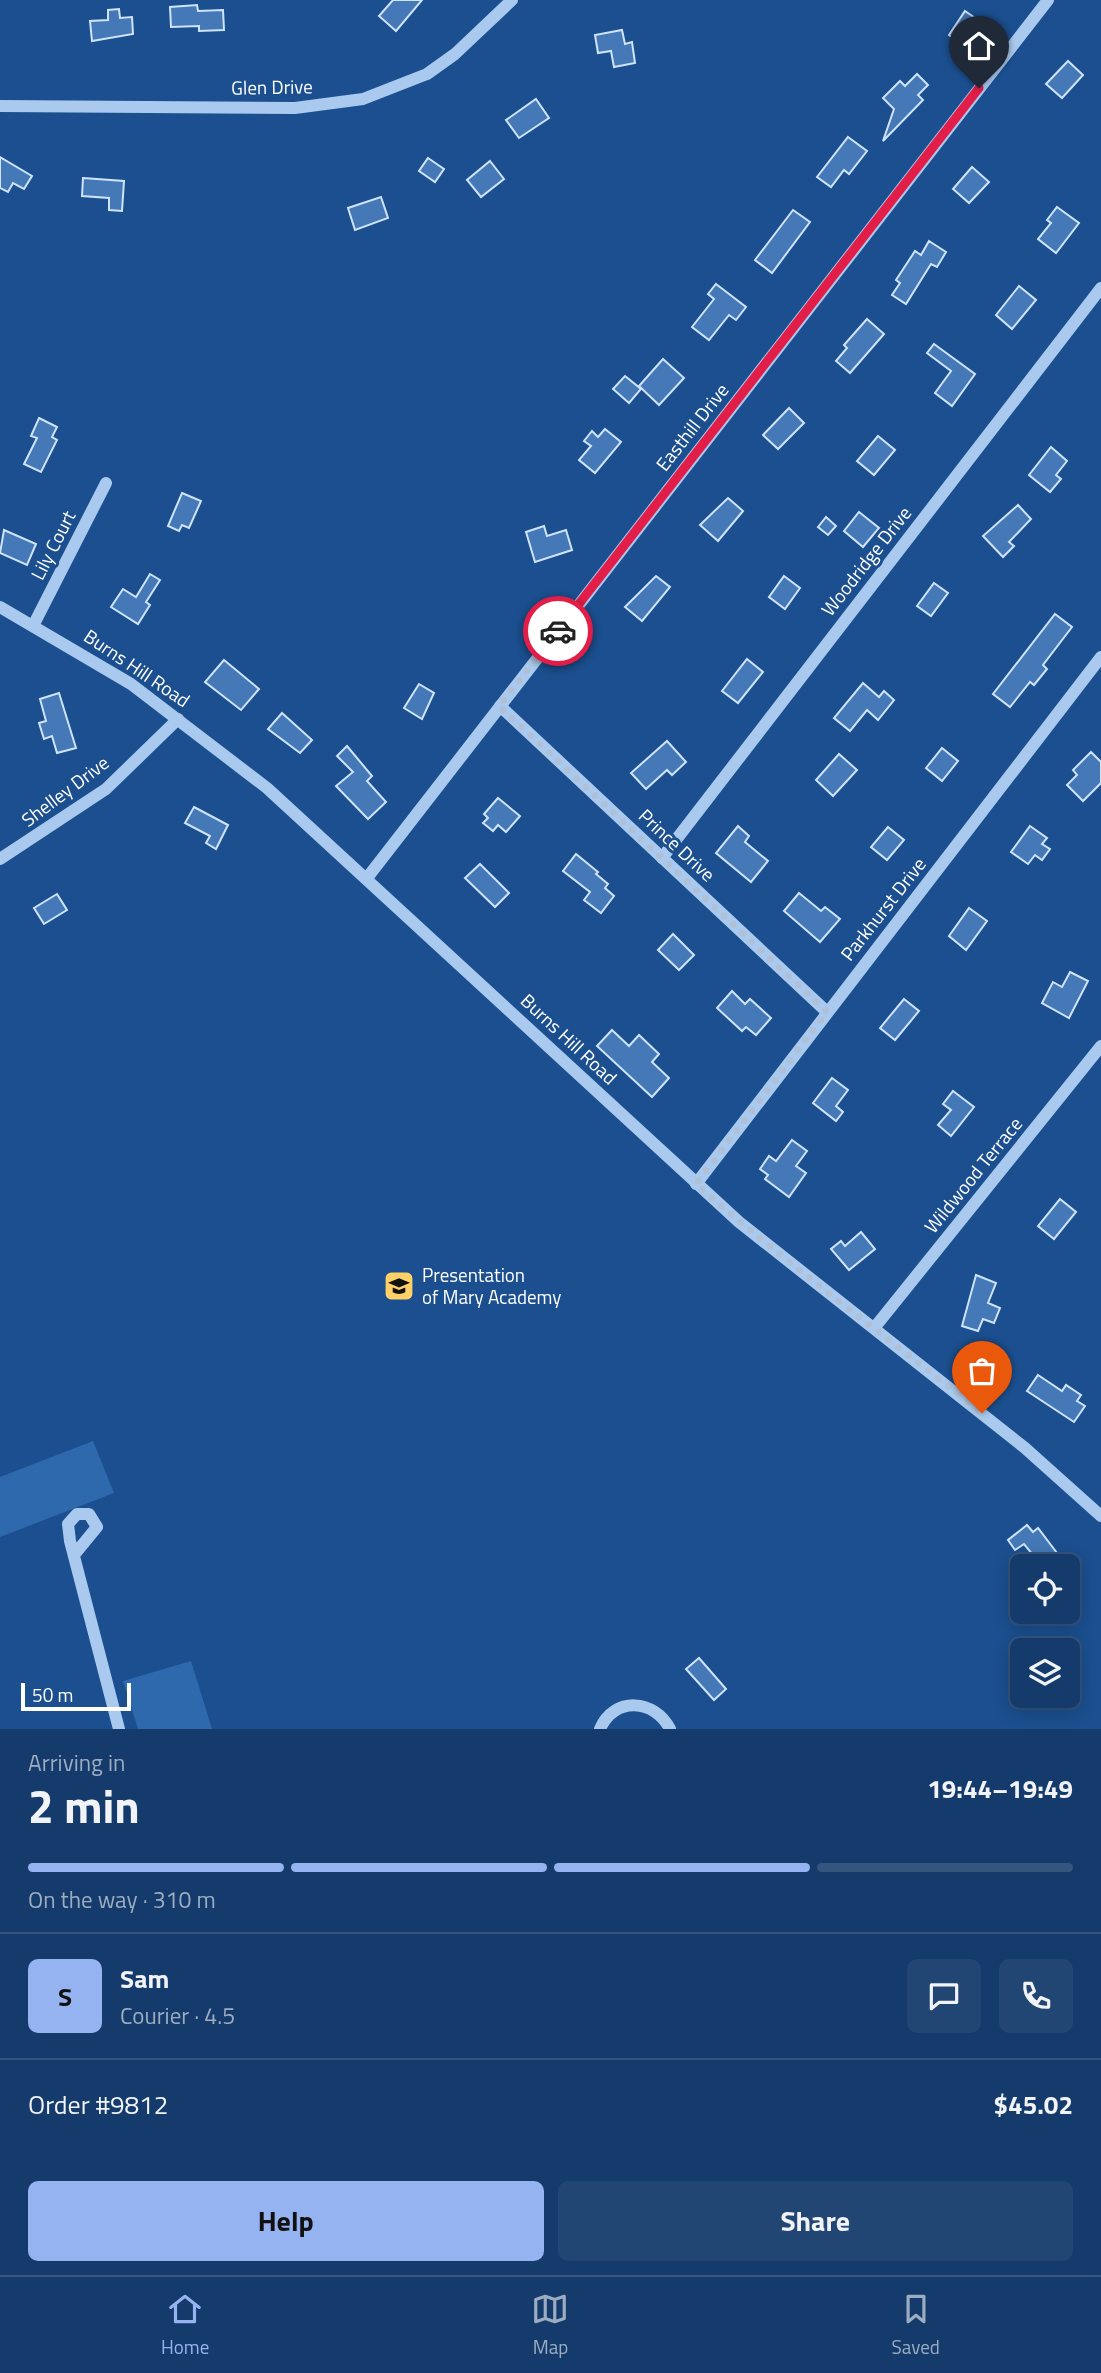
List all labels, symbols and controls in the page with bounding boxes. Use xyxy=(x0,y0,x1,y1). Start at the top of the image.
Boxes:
pin xyxy=(949,16,1009,88)
icon: home xyxy=(960,27,998,65)
street label: Glen Drive xyxy=(231,71,313,102)
street label: Easthill Drive xyxy=(648,377,735,477)
street label: Woodridge Drive xyxy=(813,500,918,622)
street label: Lily Court xyxy=(23,505,83,585)
courier xyxy=(523,596,593,666)
icon: car xyxy=(539,612,577,650)
street label: Burns Hill Road xyxy=(78,621,196,714)
street label: Shelley Drive xyxy=(15,748,115,833)
street label: Prince Drive xyxy=(632,801,722,888)
street label: Parkhurst Drive xyxy=(833,851,932,967)
street label: Burns Hill Road xyxy=(515,986,624,1091)
street label: Wildwood Terrace xyxy=(917,1110,1029,1239)
place label: Presentation of Mary Academy xyxy=(422,1260,562,1311)
school or university icon: Presentation of Mary Academy xyxy=(382,1269,416,1303)
pin xyxy=(952,1341,1012,1413)
icon: bag xyxy=(963,1352,1001,1390)
map controls xyxy=(1010,1554,1080,1708)
button: locate xyxy=(1010,1554,1080,1624)
button: layers xyxy=(1010,1638,1080,1708)
scale bar xyxy=(21,1680,131,1712)
text: 50 m xyxy=(32,1680,73,1709)
text: Arriving in xyxy=(28,1745,125,1780)
text: 19:44–19:49 xyxy=(927,1769,1073,1808)
text: 2 min xyxy=(28,1771,140,1841)
text: On the way · 310 m xyxy=(28,1882,216,1917)
text: Sam xyxy=(120,1959,169,1998)
button: chat xyxy=(907,1959,981,2033)
button: phone xyxy=(999,1959,1073,2033)
text: S xyxy=(58,1977,72,2016)
text: Courier · 4.5 xyxy=(120,1998,235,2033)
text: Order #9812 xyxy=(28,2085,168,2124)
text: $45.02 xyxy=(994,2085,1073,2124)
button: Help xyxy=(28,2181,544,2261)
button: Share xyxy=(558,2181,1073,2261)
tab: Home xyxy=(161,2290,209,2361)
tab: Map xyxy=(531,2290,569,2361)
tab: Saved xyxy=(892,2290,940,2361)

